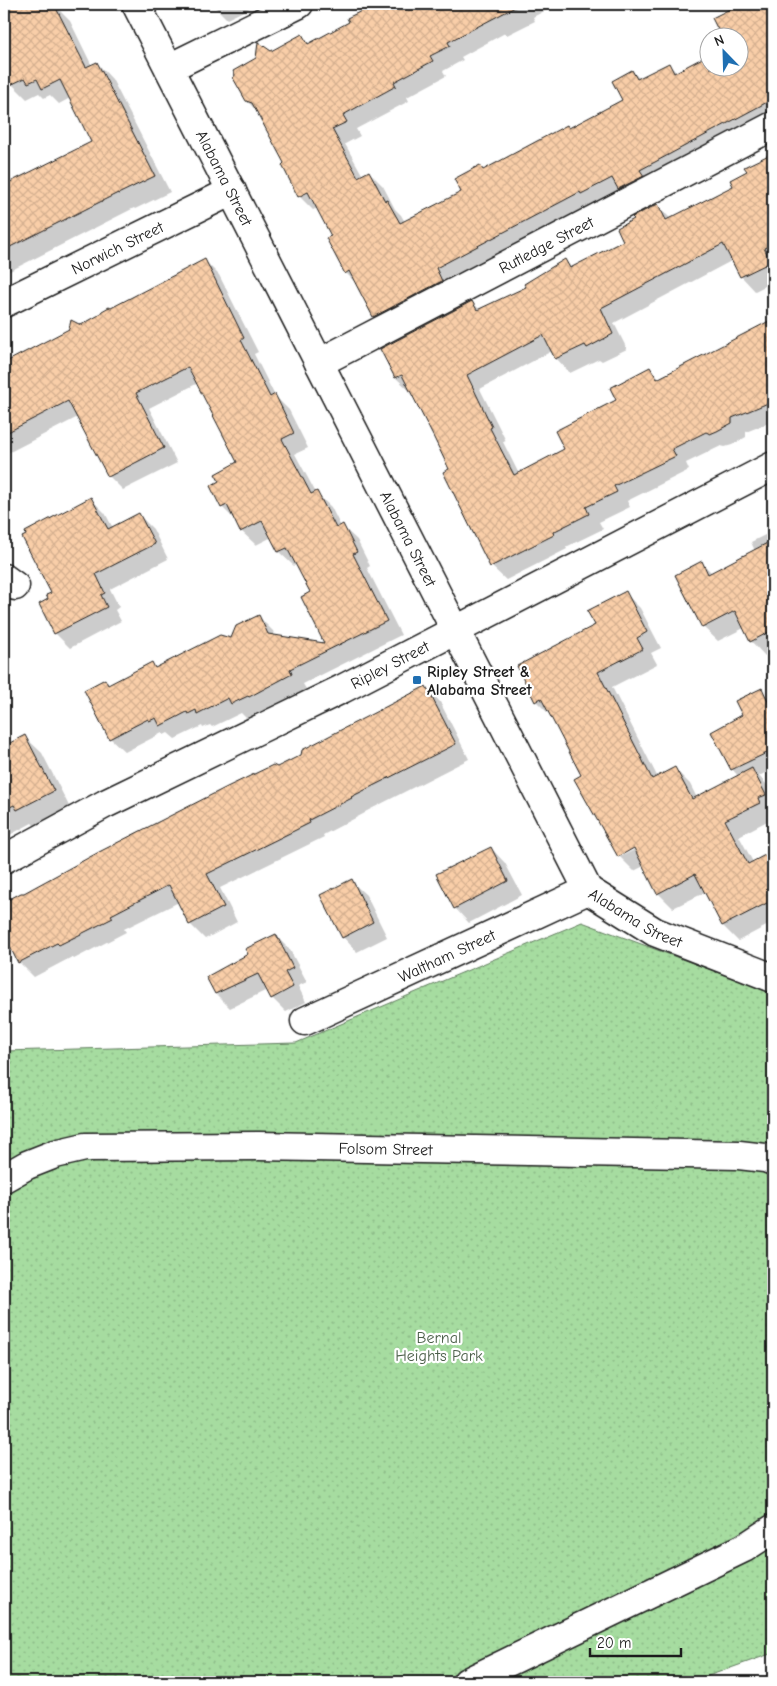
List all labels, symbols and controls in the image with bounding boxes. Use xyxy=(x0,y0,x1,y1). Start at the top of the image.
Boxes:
north arrow xyxy=(700,28,750,78)
text: N xyxy=(712,31,727,50)
street label: Alabama Street xyxy=(192,127,256,229)
street label: Rutledge Street xyxy=(496,213,597,278)
street label: Norwich Street xyxy=(69,218,167,279)
street label: Alabama Street xyxy=(376,488,440,590)
street label: Ripley Street xyxy=(348,637,433,693)
place label: Ripley Street & Alabama Street xyxy=(427,663,532,699)
marker: Ripley Street & Alabama Street xyxy=(411,674,423,686)
street label: Alabama Street xyxy=(585,885,685,952)
street label: Waltham Street xyxy=(396,926,499,987)
street label: Folsom Street xyxy=(338,1139,433,1159)
park label: Bernal Heights Park xyxy=(395,1329,483,1365)
scale bar xyxy=(590,1626,681,1658)
text: 20 m xyxy=(597,1634,631,1652)

